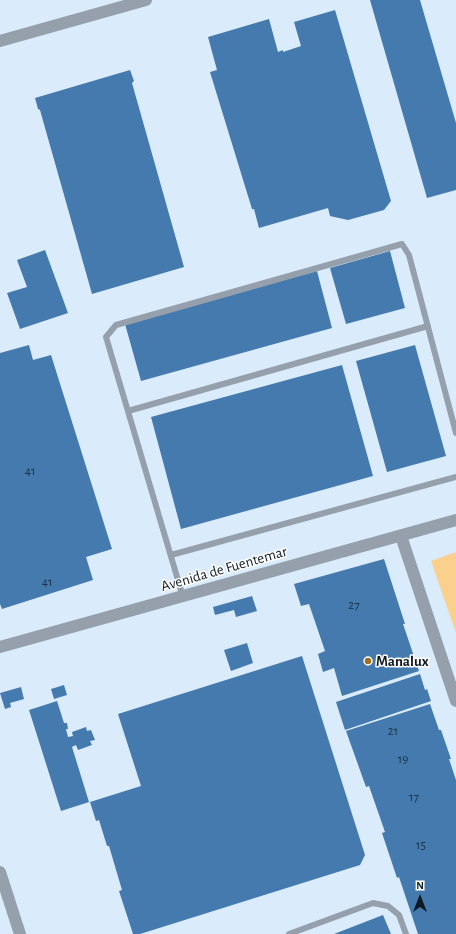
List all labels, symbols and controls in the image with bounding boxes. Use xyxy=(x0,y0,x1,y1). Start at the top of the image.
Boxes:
house number: 41 xyxy=(25,463,35,479)
street label: Avenida de Fuentemar xyxy=(159,542,289,596)
house number: 41 xyxy=(42,574,52,590)
house number: 27 xyxy=(348,597,360,613)
place label: Manalux xyxy=(376,652,429,670)
marker: Manalux xyxy=(363,656,373,666)
house number: 21 xyxy=(388,723,398,739)
house number: 19 xyxy=(398,751,408,767)
house number: 17 xyxy=(409,789,419,805)
house number: 15 xyxy=(416,837,426,853)
north arrow xyxy=(400,878,440,918)
text: N xyxy=(416,880,424,891)

